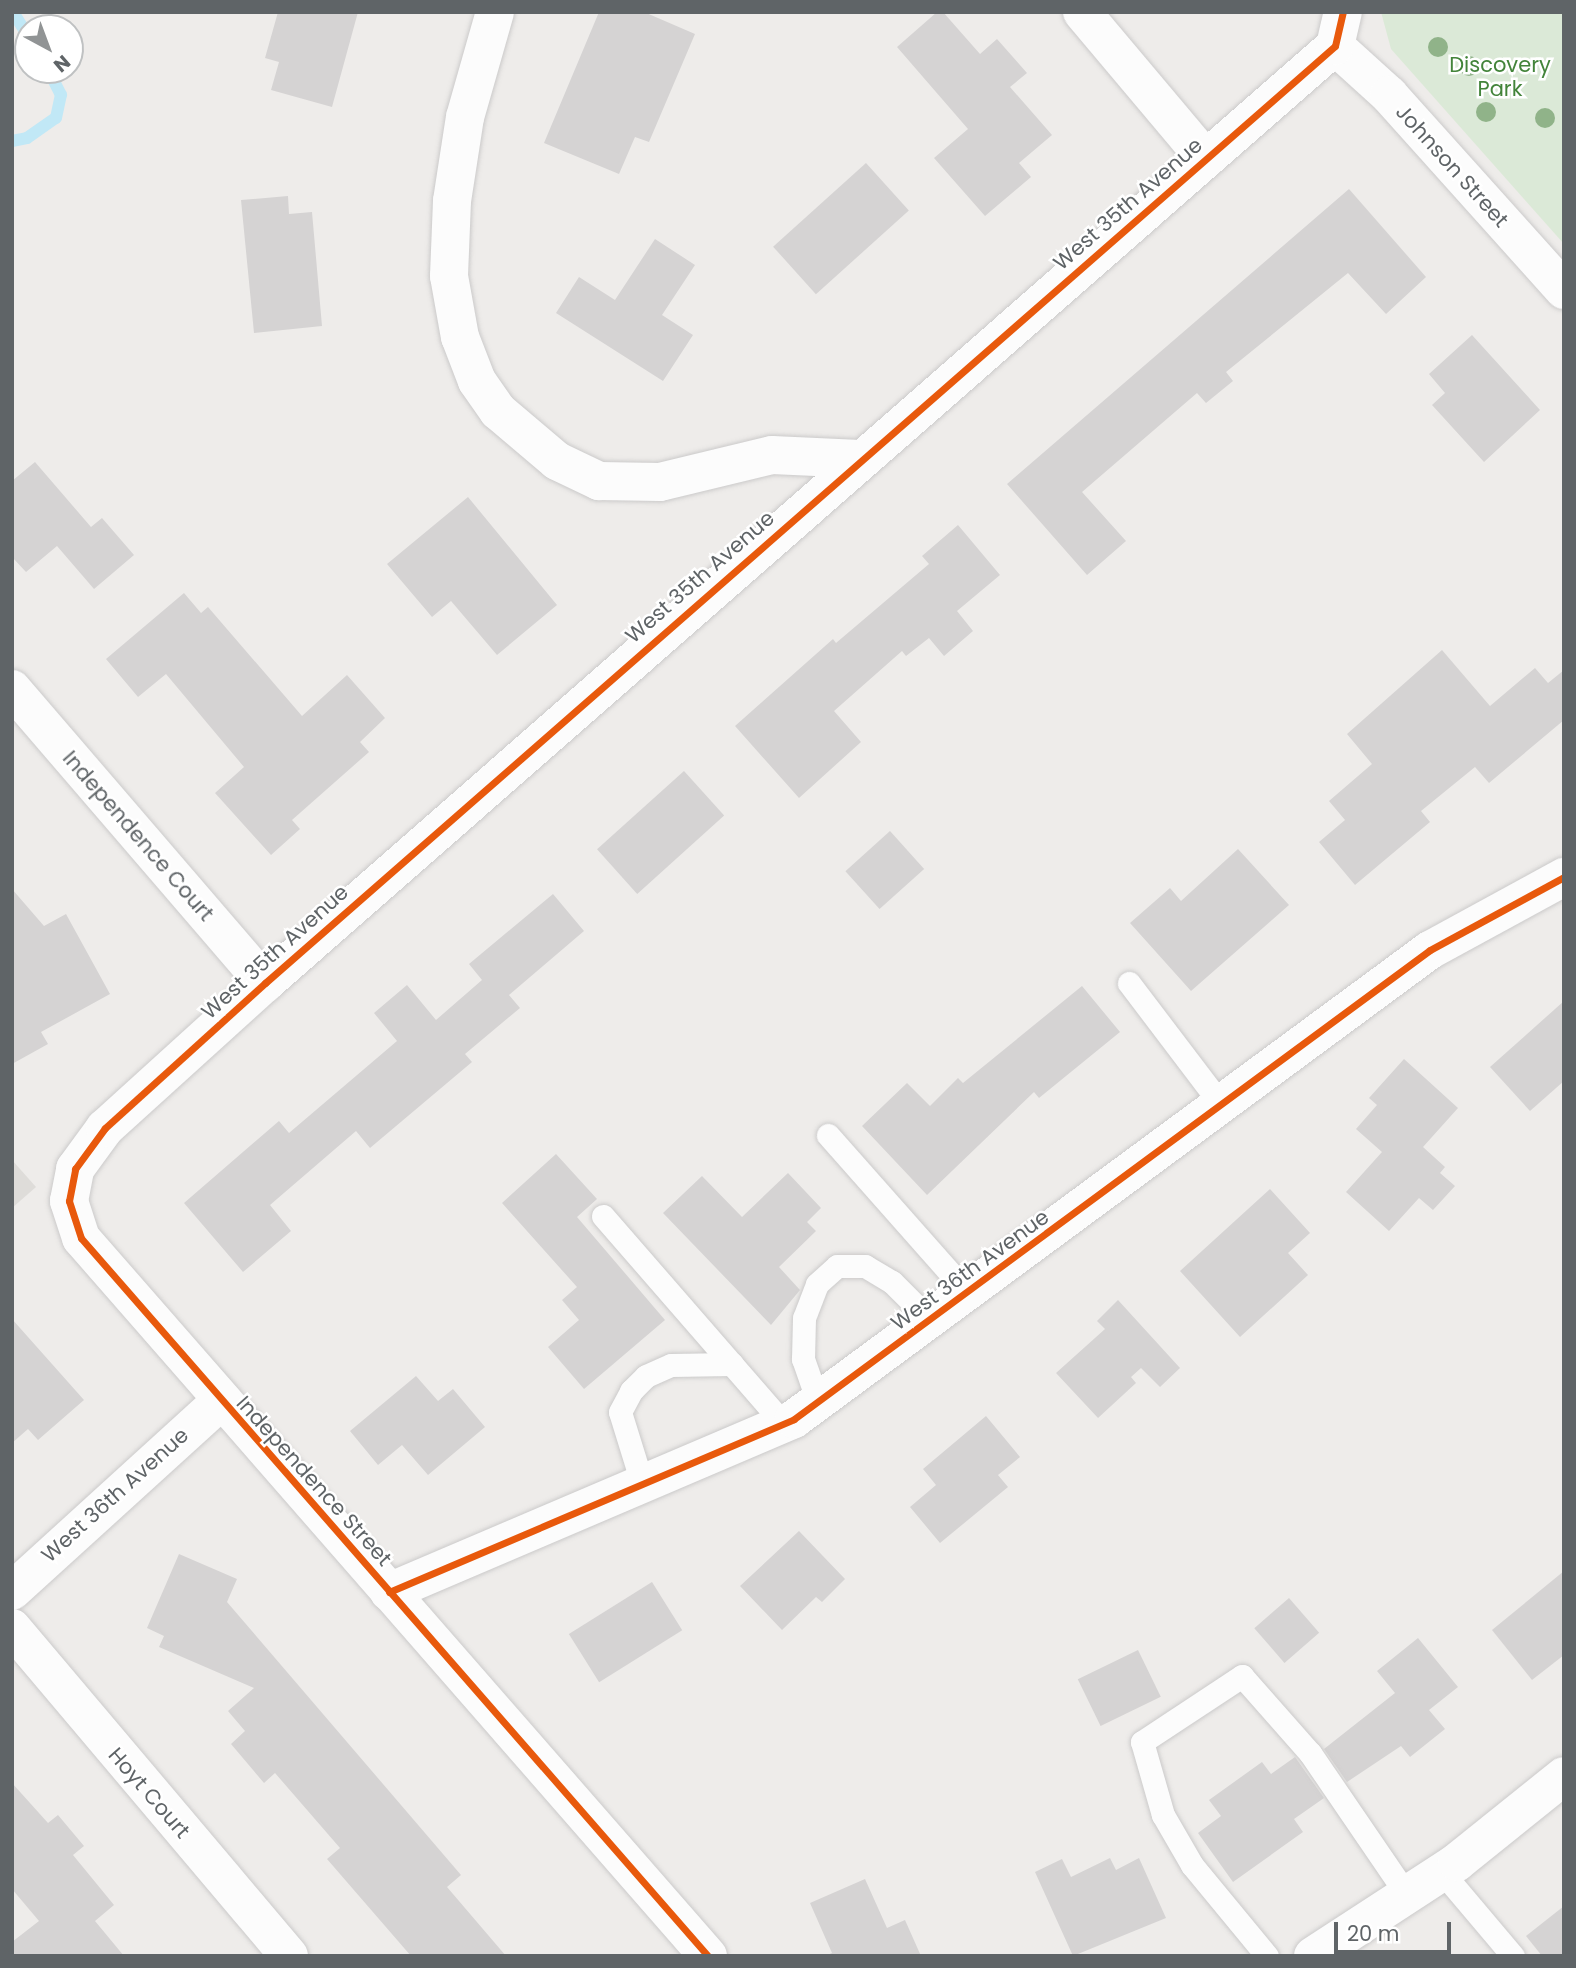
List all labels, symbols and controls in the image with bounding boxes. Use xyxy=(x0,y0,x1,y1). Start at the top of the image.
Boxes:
north arrow xyxy=(14,14,84,84)
text: N xyxy=(48,49,76,79)
park label: Discovery Park xyxy=(1449,52,1551,102)
street label: Johnson Street xyxy=(1390,99,1514,233)
street label: West 35th Avenue xyxy=(1048,133,1208,275)
street label: West 35th Avenue xyxy=(620,506,780,648)
street label: Independence Court xyxy=(57,746,219,926)
street label: West 35th Avenue xyxy=(196,879,354,1025)
street label: West 36th Avenue xyxy=(886,1204,1054,1336)
street label: Independence Street xyxy=(231,1391,397,1571)
street label: West 36th Avenue xyxy=(36,1422,194,1568)
street label: Hoyt Court xyxy=(103,1743,195,1843)
scale bar xyxy=(1338,1909,1455,1953)
text: 20 m xyxy=(1347,1919,1400,1948)

